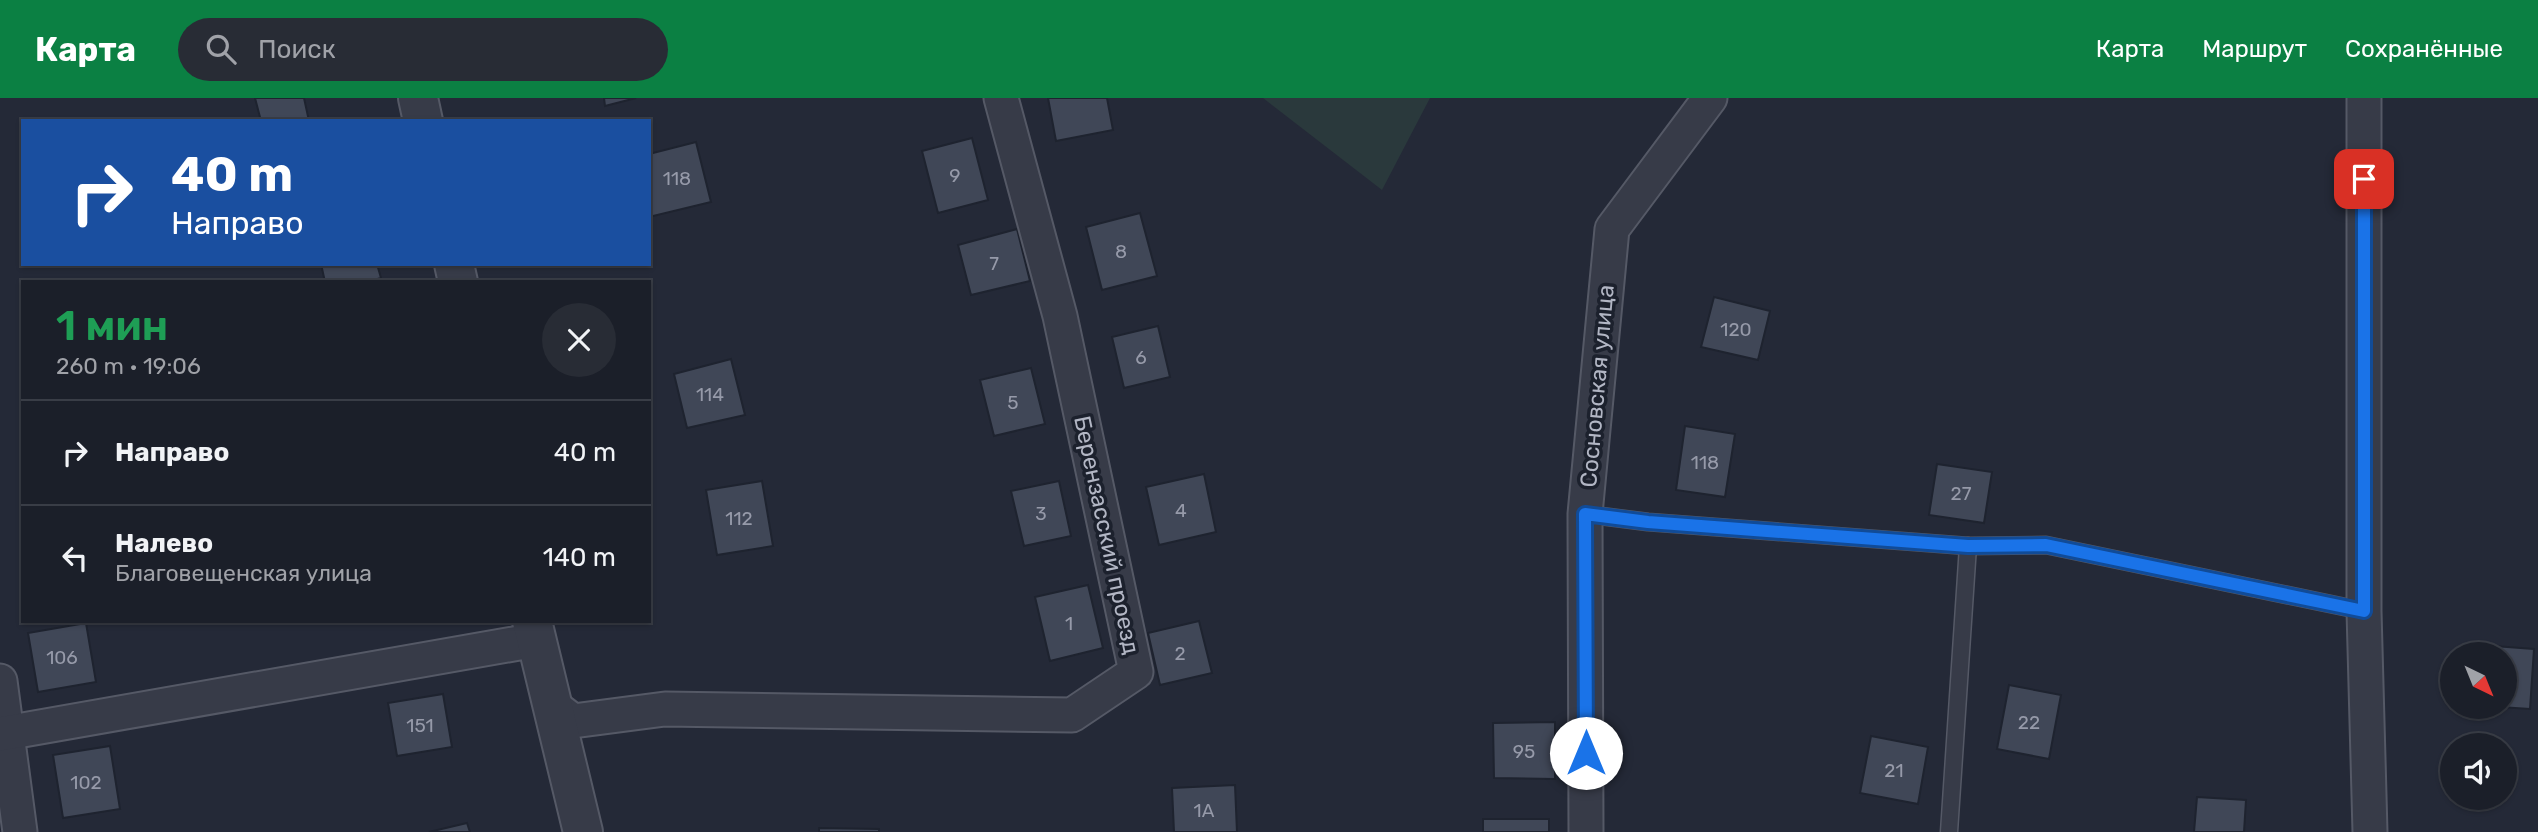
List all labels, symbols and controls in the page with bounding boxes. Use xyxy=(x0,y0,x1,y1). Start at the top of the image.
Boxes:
search box xyxy=(178,18,668,81)
text: Карта xyxy=(35,30,136,69)
icon: search xyxy=(202,30,240,68)
text: Поиск xyxy=(258,34,336,65)
text: Карта xyxy=(2096,35,2164,63)
text: Маршрут xyxy=(2202,35,2307,63)
text: Сохранённые xyxy=(2345,35,2503,63)
text: 40 m xyxy=(171,145,293,203)
icon: right xyxy=(56,147,147,238)
pin xyxy=(2334,149,2394,209)
icon: arrive xyxy=(2345,160,2383,198)
house number: 9 xyxy=(949,164,961,187)
house number: 118 xyxy=(663,167,691,190)
text: Направо xyxy=(171,204,304,242)
house number: 8 xyxy=(1115,240,1127,263)
house number: 7 xyxy=(989,252,999,275)
street label: Сосновская улица xyxy=(1574,283,1620,489)
text: 1 мин xyxy=(56,301,168,351)
button: close xyxy=(542,303,616,377)
house number: 120 xyxy=(1720,318,1752,341)
house number: 6 xyxy=(1135,346,1147,369)
text: 260 m · 19:06 xyxy=(56,352,201,380)
house number: 114 xyxy=(696,383,724,406)
house number: 5 xyxy=(1007,391,1019,414)
street label: Берензасский проезд xyxy=(1068,413,1146,657)
icon: right xyxy=(56,434,94,472)
text: Направо xyxy=(115,437,229,468)
text: 40 m xyxy=(554,437,616,468)
house number: 118 xyxy=(1691,451,1719,474)
house number: 27 xyxy=(1951,482,1972,505)
house number: 4 xyxy=(1175,499,1187,522)
house number: 3 xyxy=(1035,502,1047,525)
house number: 112 xyxy=(725,507,753,530)
text: Налево xyxy=(115,528,213,559)
icon: left xyxy=(56,539,94,577)
text: 140 m xyxy=(543,542,616,573)
text: Благовещенская улица xyxy=(115,559,372,587)
house number: 1 xyxy=(1065,612,1073,635)
house number: 2 xyxy=(1174,642,1186,665)
north arrow xyxy=(2440,642,2516,719)
map controls xyxy=(2440,642,2517,810)
house number: 106 xyxy=(46,646,78,669)
house number: 22 xyxy=(2018,711,2040,734)
house number: 151 xyxy=(406,714,434,737)
position arrow xyxy=(1549,716,1623,790)
button: sound xyxy=(2440,733,2517,810)
house number: 95 xyxy=(1513,740,1535,763)
house number: 21 xyxy=(1884,759,1904,782)
house number: 102 xyxy=(70,771,102,794)
house number: 1А xyxy=(1194,799,1215,822)

